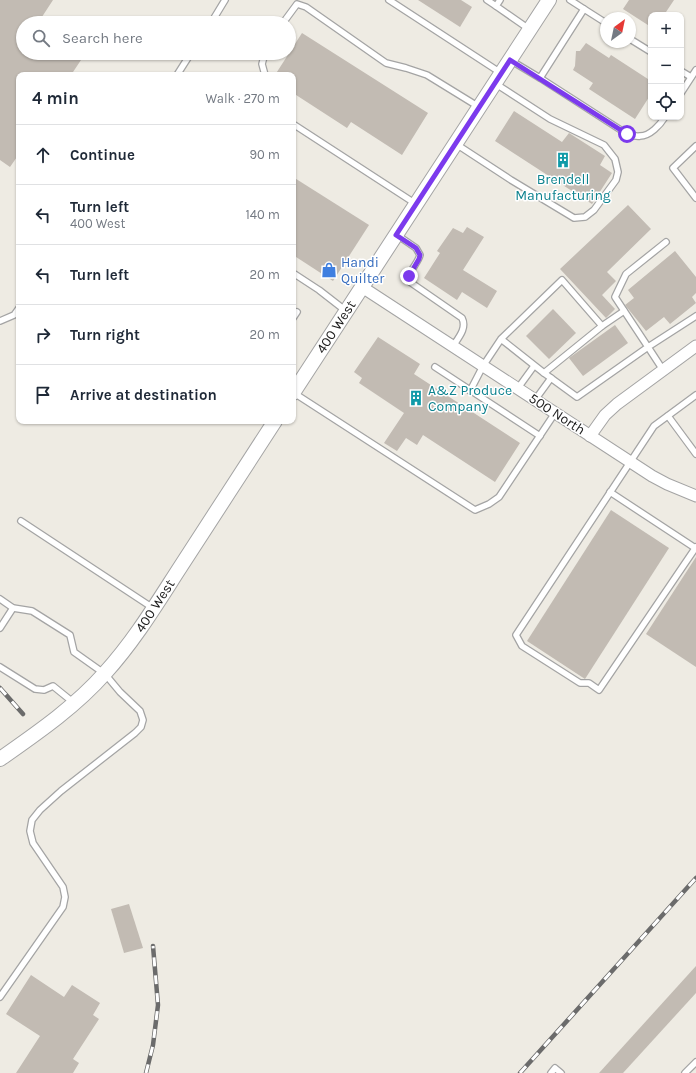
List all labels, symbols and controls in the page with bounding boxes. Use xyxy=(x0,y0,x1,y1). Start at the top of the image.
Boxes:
north arrow xyxy=(600,12,636,48)
map controls xyxy=(648,12,684,120)
button: + xyxy=(648,12,684,48)
search box xyxy=(16,16,296,60)
icon: search xyxy=(30,27,52,49)
text: Search here xyxy=(62,29,143,47)
button: − xyxy=(648,48,684,84)
button: locate xyxy=(648,84,684,120)
text: 4 min xyxy=(32,88,79,108)
text: Walk · 270 m xyxy=(206,91,280,106)
route start xyxy=(618,125,636,143)
icon: ahead xyxy=(32,144,54,166)
text: Continue xyxy=(70,146,135,164)
text: 90 m xyxy=(249,147,280,162)
building icon: Brendell Manufacturing xyxy=(554,151,572,169)
place label: Brendell Manufacturing xyxy=(515,171,611,204)
text: Turn left xyxy=(70,198,129,216)
icon: left xyxy=(32,204,54,226)
text: 140 m xyxy=(245,207,280,222)
text: 400 West xyxy=(70,216,125,231)
place label: Handi Quilter xyxy=(341,254,385,287)
shop icon: Handi Quilter xyxy=(320,261,338,279)
icon: left xyxy=(32,264,54,286)
text: Turn left xyxy=(70,266,129,284)
text: 20 m xyxy=(250,267,280,282)
route end xyxy=(400,267,418,285)
street label: 400 West xyxy=(313,297,359,357)
icon: right xyxy=(32,324,54,346)
text: Turn right xyxy=(70,326,140,344)
text: 20 m xyxy=(250,327,280,342)
place label: A&Z Produce Company xyxy=(428,382,512,415)
icon: arrive xyxy=(32,384,54,406)
text: Arrive at destination xyxy=(70,386,217,404)
building icon: A&Z Produce Company xyxy=(407,389,425,407)
street label: 500 North xyxy=(526,389,588,439)
street label: 400 West xyxy=(132,576,178,636)

